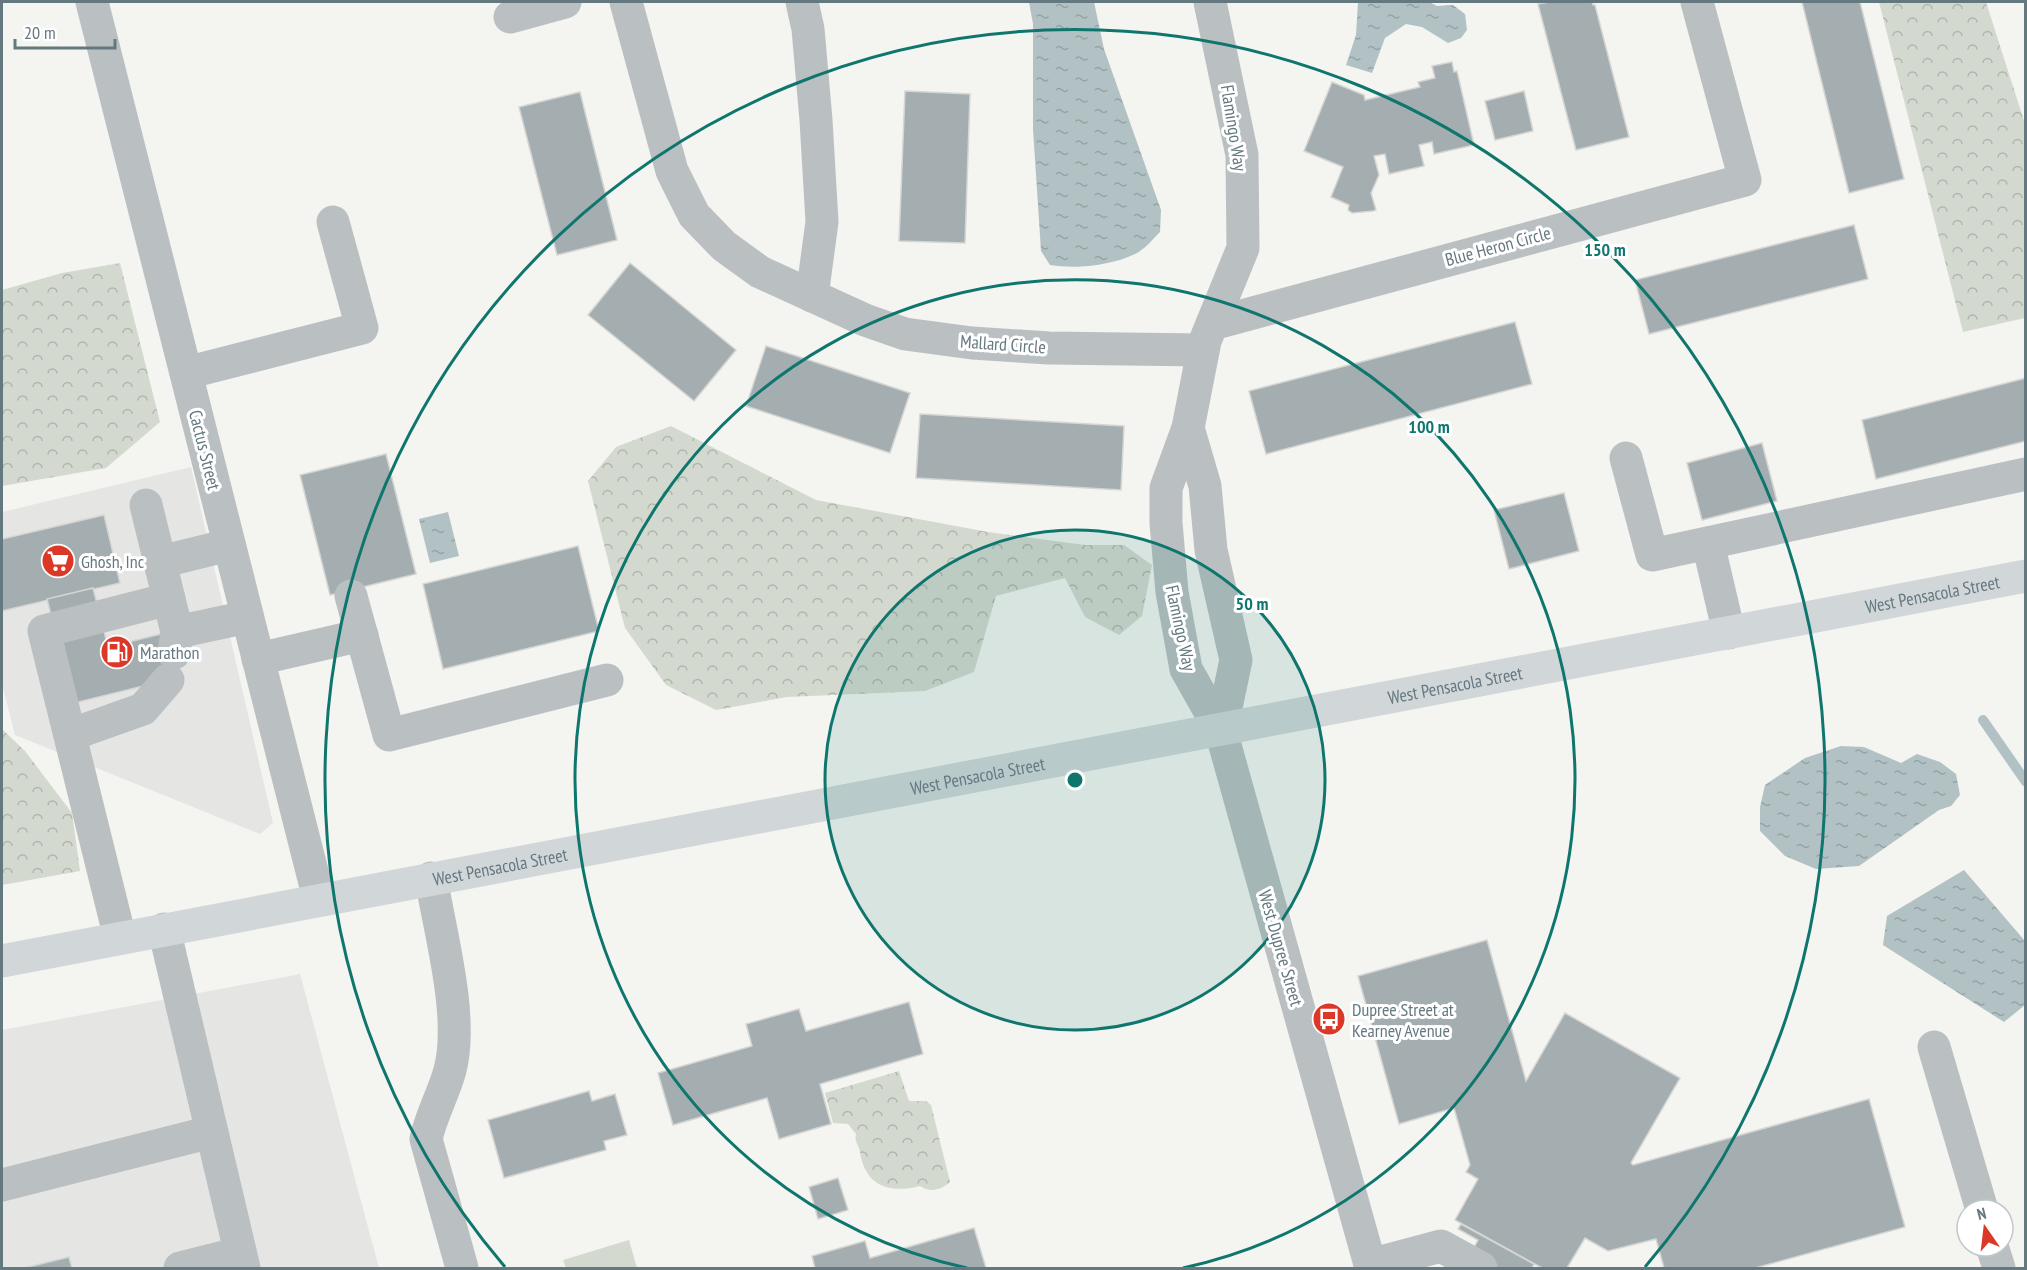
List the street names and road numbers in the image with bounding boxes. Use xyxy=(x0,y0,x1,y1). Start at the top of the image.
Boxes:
street label: Flamingo Way xyxy=(1216,83,1252,173)
street label: Blue Heron Circle xyxy=(1443,221,1553,271)
street label: Mallard Circle xyxy=(959,330,1047,358)
street label: Cactus Street xyxy=(184,408,226,492)
street label: West Pensacola Street xyxy=(1863,570,2002,618)
street label: Flamingo Way xyxy=(1161,583,1201,673)
street label: West Pensacola Street xyxy=(1386,661,1524,709)
street label: West Pensacola Street xyxy=(908,751,1047,799)
street label: West Pensacola Street xyxy=(431,842,569,890)
street label: West Dupree Street xyxy=(1253,887,1309,1009)

